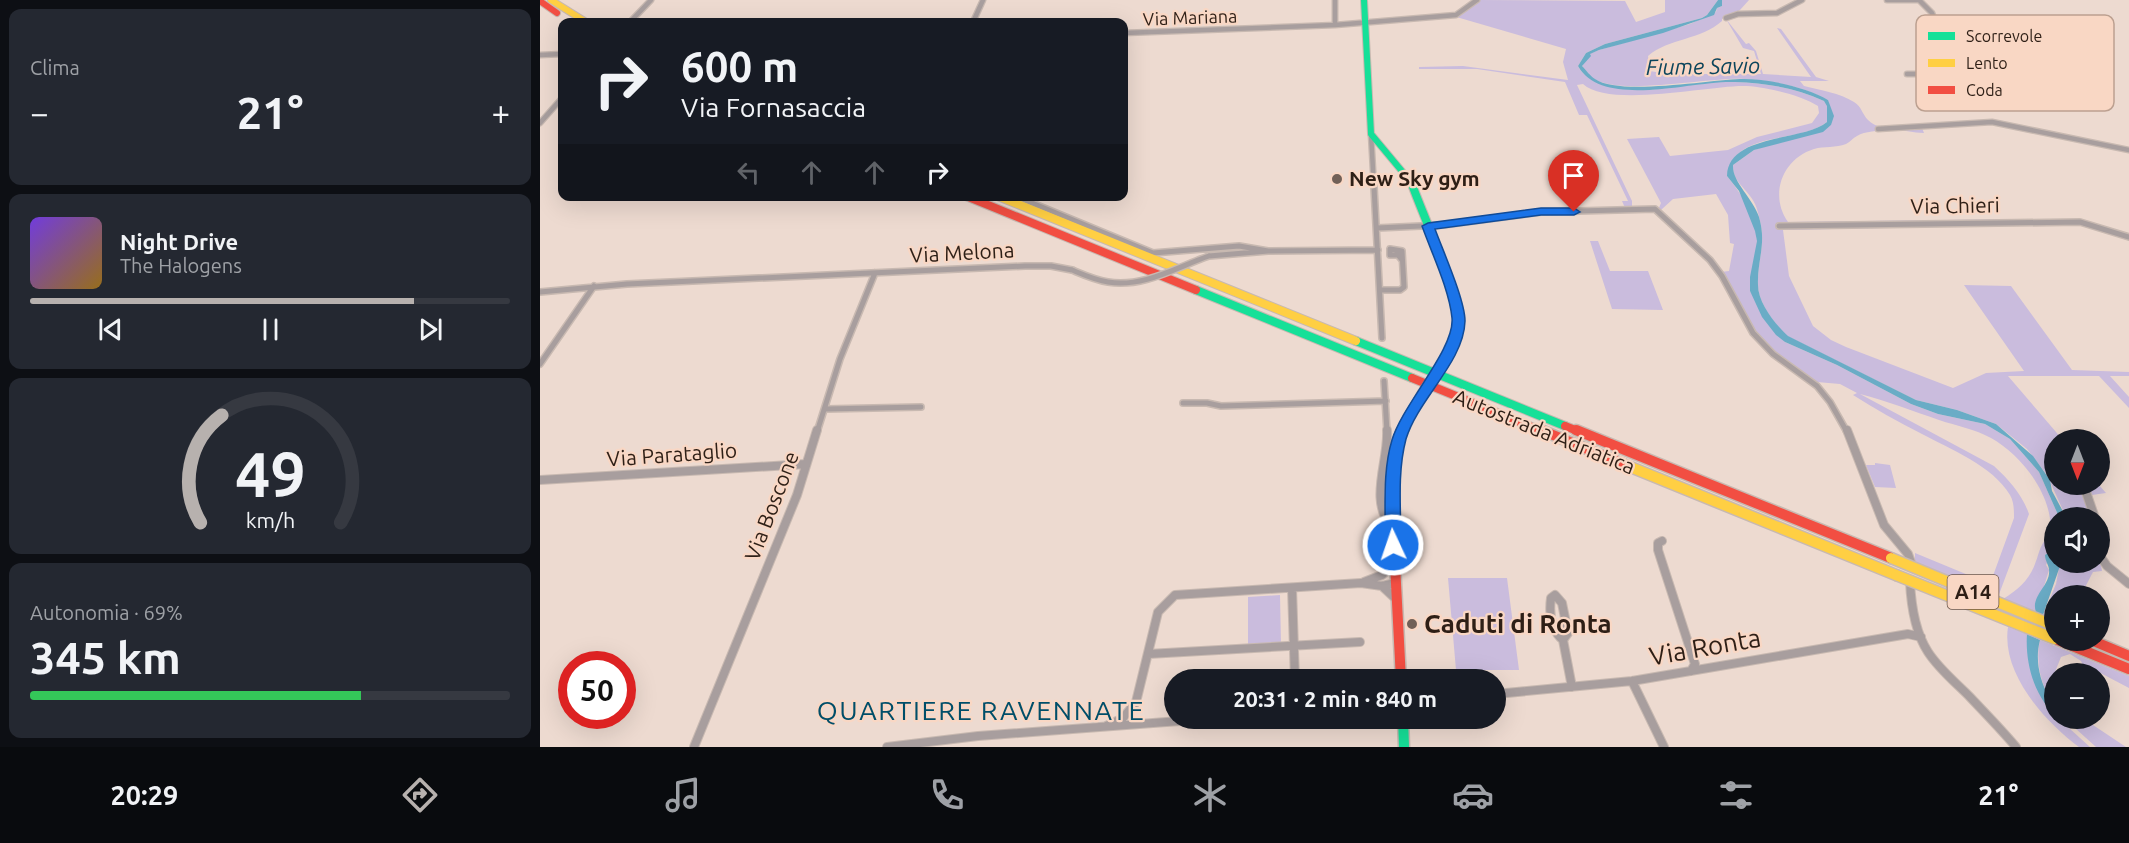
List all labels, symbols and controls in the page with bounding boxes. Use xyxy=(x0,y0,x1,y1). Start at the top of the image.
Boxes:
street label: Via Mariana xyxy=(1142,5,1238,29)
legend xyxy=(1916,15,2114,111)
text: Scorrevole xyxy=(1966,27,2042,45)
icon: right xyxy=(582,42,660,120)
text: 600 m xyxy=(681,43,798,90)
water label: Fiume Savio xyxy=(1646,52,1760,79)
text: Lento xyxy=(1966,54,2008,72)
text: Clima xyxy=(30,56,80,79)
text: Coda xyxy=(1966,81,2003,99)
text: 21° xyxy=(237,87,303,138)
text: Via Fornasaccia xyxy=(681,92,866,122)
text: − xyxy=(30,94,49,131)
text: + xyxy=(491,94,510,131)
pin xyxy=(1548,150,1599,212)
icon: left xyxy=(732,156,765,189)
icon: ahead xyxy=(795,156,828,189)
icon: ahead xyxy=(858,156,891,189)
icon: right xyxy=(921,156,954,189)
icon: arrive xyxy=(1557,159,1590,192)
place label: New Sky gym xyxy=(1349,166,1480,190)
marker: New Sky gym xyxy=(1330,172,1344,186)
street label: Via Chieri xyxy=(1910,192,2000,218)
text: Night Drive xyxy=(120,229,238,254)
street label: Via Melona xyxy=(909,237,1015,267)
text: The Halogens xyxy=(120,254,242,277)
icon: previous xyxy=(94,313,127,346)
icon: pause xyxy=(254,313,287,346)
icon: next xyxy=(414,313,447,346)
street label: Autostrada Adriatica xyxy=(1450,384,1639,478)
north arrow xyxy=(2044,429,2110,495)
map controls xyxy=(2044,429,2110,729)
street label: Via Parataglio xyxy=(606,437,738,471)
text: 49 xyxy=(235,439,305,509)
street label: Via Boscone xyxy=(739,448,803,564)
button: sound xyxy=(2044,507,2110,573)
text: km/h xyxy=(245,508,295,532)
position arrow xyxy=(1361,513,1425,577)
road number: A14 xyxy=(1948,575,1998,609)
button: + xyxy=(2044,585,2110,651)
text: Autonomia · 69% xyxy=(30,601,183,624)
place label: Caduti di Ronta xyxy=(1424,609,1612,638)
marker: Caduti di Ronta xyxy=(1405,617,1419,631)
street label: Via Ronta xyxy=(1647,622,1763,671)
text: 345 km xyxy=(30,632,181,683)
speed limit sign: 50 xyxy=(558,651,636,729)
button: − xyxy=(2044,663,2110,729)
text: 20:31 · 2 min · 840 m xyxy=(1233,686,1437,711)
district label: QUARTIERE RAVENNATE xyxy=(817,695,1145,725)
icon: directions xyxy=(399,774,441,816)
icon: music xyxy=(662,774,704,816)
icon: phone xyxy=(926,774,968,816)
icon: climate xyxy=(1189,774,1231,816)
icon: car xyxy=(1452,774,1494,816)
icon: filters xyxy=(1715,774,1757,816)
text: 20:29 xyxy=(111,780,178,810)
text: 21° xyxy=(1978,780,2018,810)

